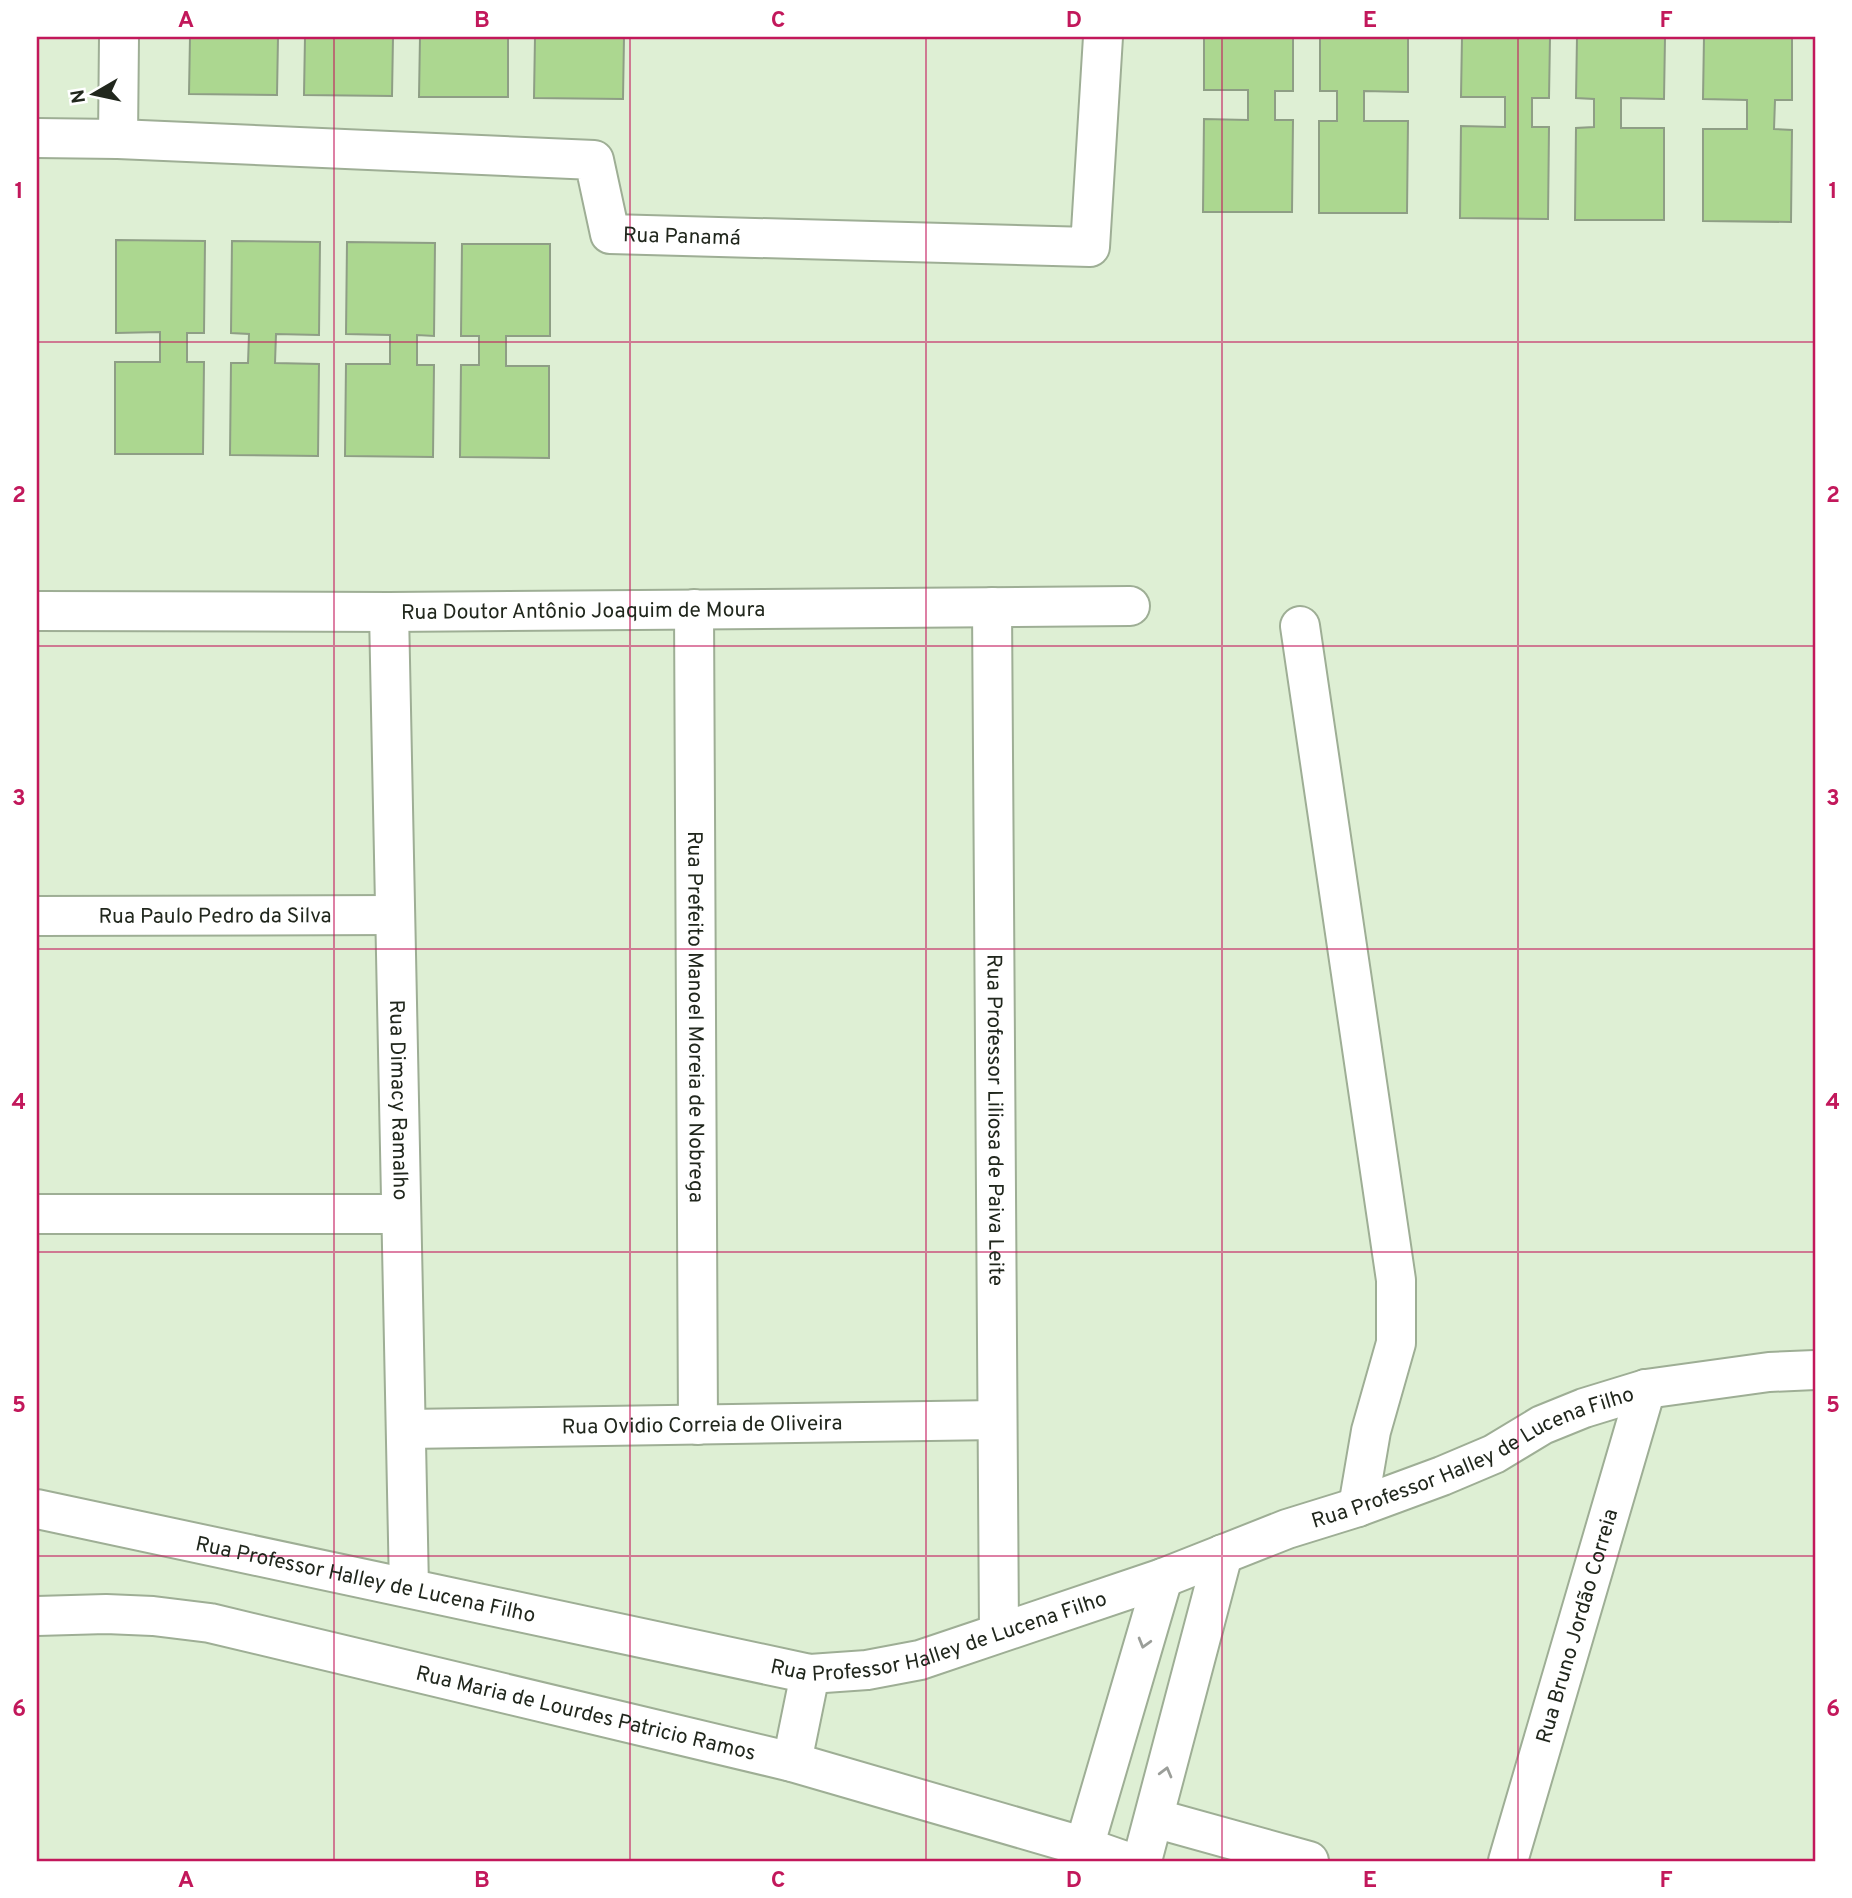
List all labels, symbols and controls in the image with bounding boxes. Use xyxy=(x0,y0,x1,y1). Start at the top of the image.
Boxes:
text: A xyxy=(178,7,194,36)
text: B xyxy=(474,7,490,36)
text: C xyxy=(771,7,785,36)
text: D xyxy=(1066,7,1082,36)
text: E xyxy=(1363,7,1377,36)
text: F xyxy=(1659,7,1673,36)
north arrow xyxy=(60,60,130,130)
text: N xyxy=(66,88,92,105)
text: 1 xyxy=(14,178,24,207)
text: 1 xyxy=(1828,178,1838,207)
street label: Rua Panamá xyxy=(622,222,741,253)
text: 2 xyxy=(12,482,26,511)
text: 2 xyxy=(1826,482,1840,511)
street label: Rua Doutor Antônio Joaquim de Moura xyxy=(401,597,765,627)
text: 3 xyxy=(12,785,26,814)
text: 3 xyxy=(1826,785,1840,814)
street label: Rua Prefeito Manoel Moreia de Nobrega xyxy=(680,831,709,1203)
street label: Rua Paulo Pedro da Silva xyxy=(98,903,332,931)
street label: Rua Professor Liliosa de Paiva Leite xyxy=(979,954,1009,1286)
street label: Rua Dimacy Ramalho xyxy=(382,999,413,1201)
text: 4 xyxy=(12,1089,26,1118)
text: 4 xyxy=(1826,1089,1840,1118)
street label: Rua Professor Halley de Lucena Filho xyxy=(1308,1381,1638,1536)
text: 5 xyxy=(12,1392,26,1421)
text: 5 xyxy=(1826,1392,1840,1421)
street label: Rua Ovidio Correia de Oliveira xyxy=(561,1410,843,1442)
street label: Rua Bruno Jordão Correia xyxy=(1531,1506,1625,1747)
street label: Rua Professor Halley de Lucena Filho xyxy=(193,1531,538,1630)
street label: Rua Professor Halley de Lucena Filho xyxy=(768,1586,1111,1689)
one-way arrow xyxy=(1137,1637,1152,1649)
street label: Rua Maria de Lourdes Patricio Ramos xyxy=(413,1661,758,1768)
text: 6 xyxy=(12,1696,26,1725)
text: 6 xyxy=(1826,1696,1840,1725)
one-way arrow xyxy=(1158,1766,1173,1778)
text: A xyxy=(178,1867,194,1896)
text: B xyxy=(474,1867,490,1896)
text: C xyxy=(771,1867,785,1896)
text: D xyxy=(1066,1867,1082,1896)
text: E xyxy=(1363,1867,1377,1896)
text: F xyxy=(1659,1867,1673,1896)

